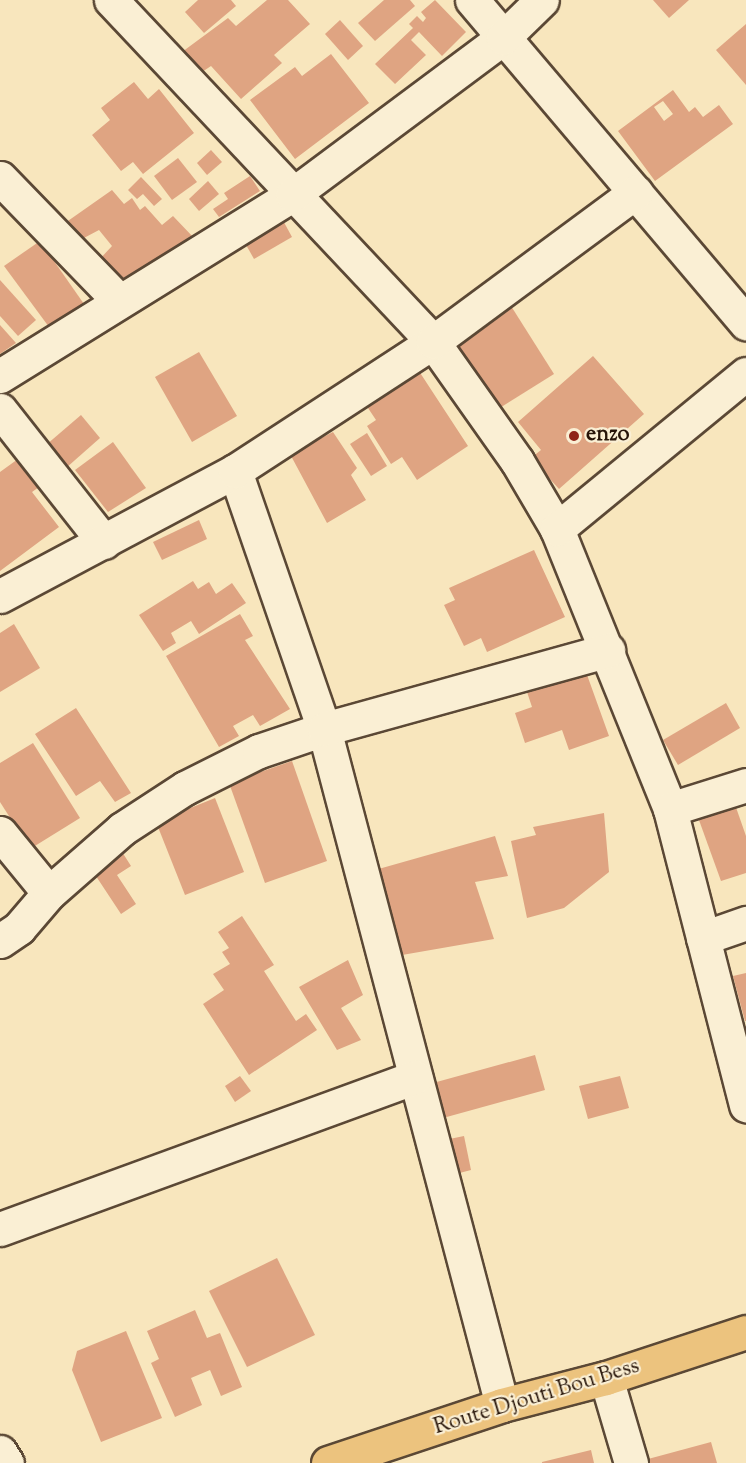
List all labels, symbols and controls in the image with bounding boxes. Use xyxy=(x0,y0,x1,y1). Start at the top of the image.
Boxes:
place label: enzo xyxy=(586,423,630,449)
marker: enzo xyxy=(567,429,581,443)
street label: Route Djouti Bou Bess xyxy=(431,1354,643,1442)

